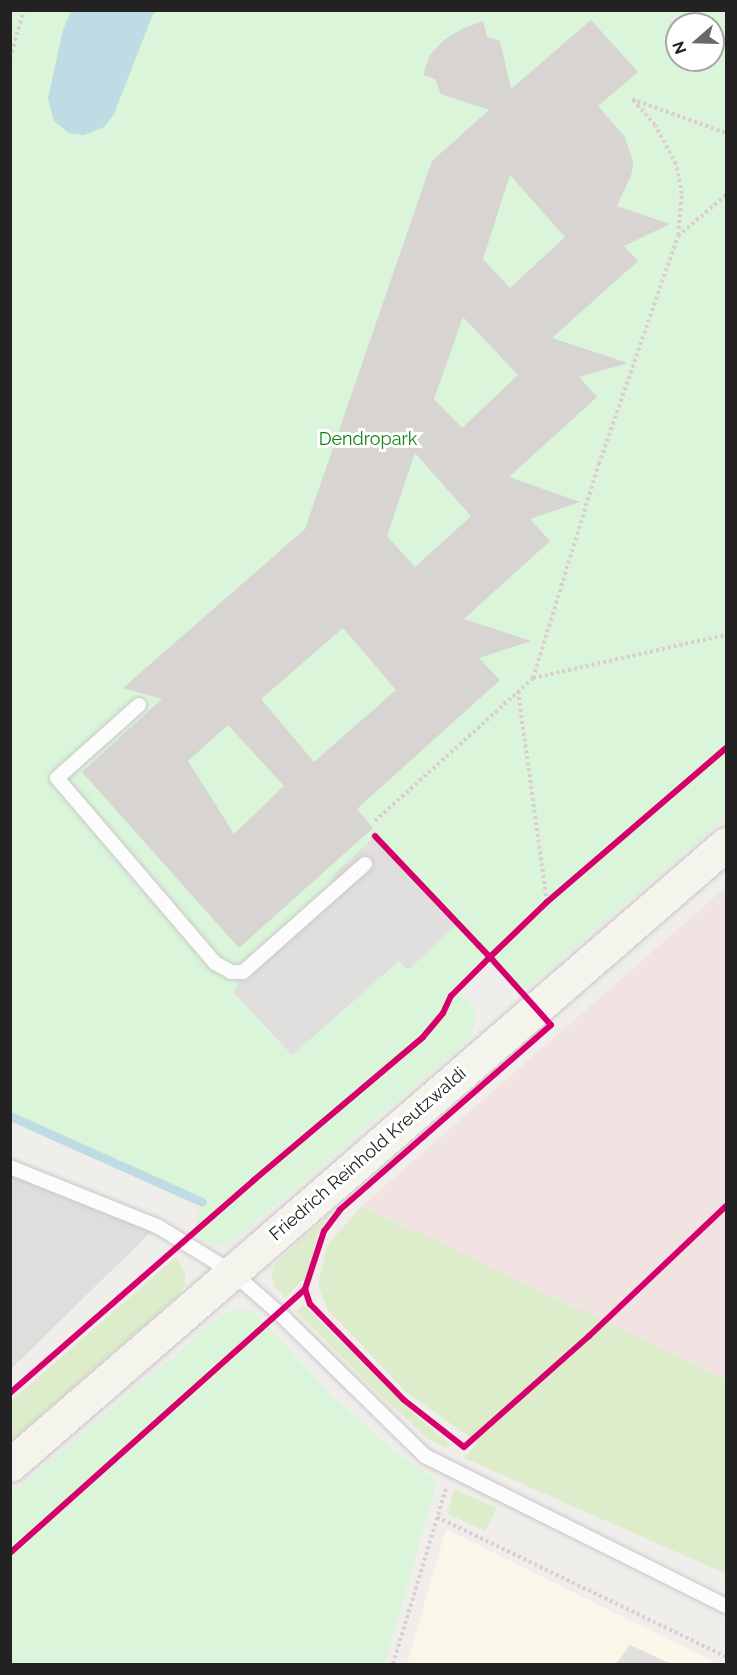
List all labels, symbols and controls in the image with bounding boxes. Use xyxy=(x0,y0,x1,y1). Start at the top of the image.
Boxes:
north arrow xyxy=(665,12,725,72)
text: N xyxy=(668,39,691,57)
park label: Dendropark xyxy=(319,428,417,450)
street label: Friedrich Reinhold Kreutzwaldi xyxy=(265,1063,471,1245)

